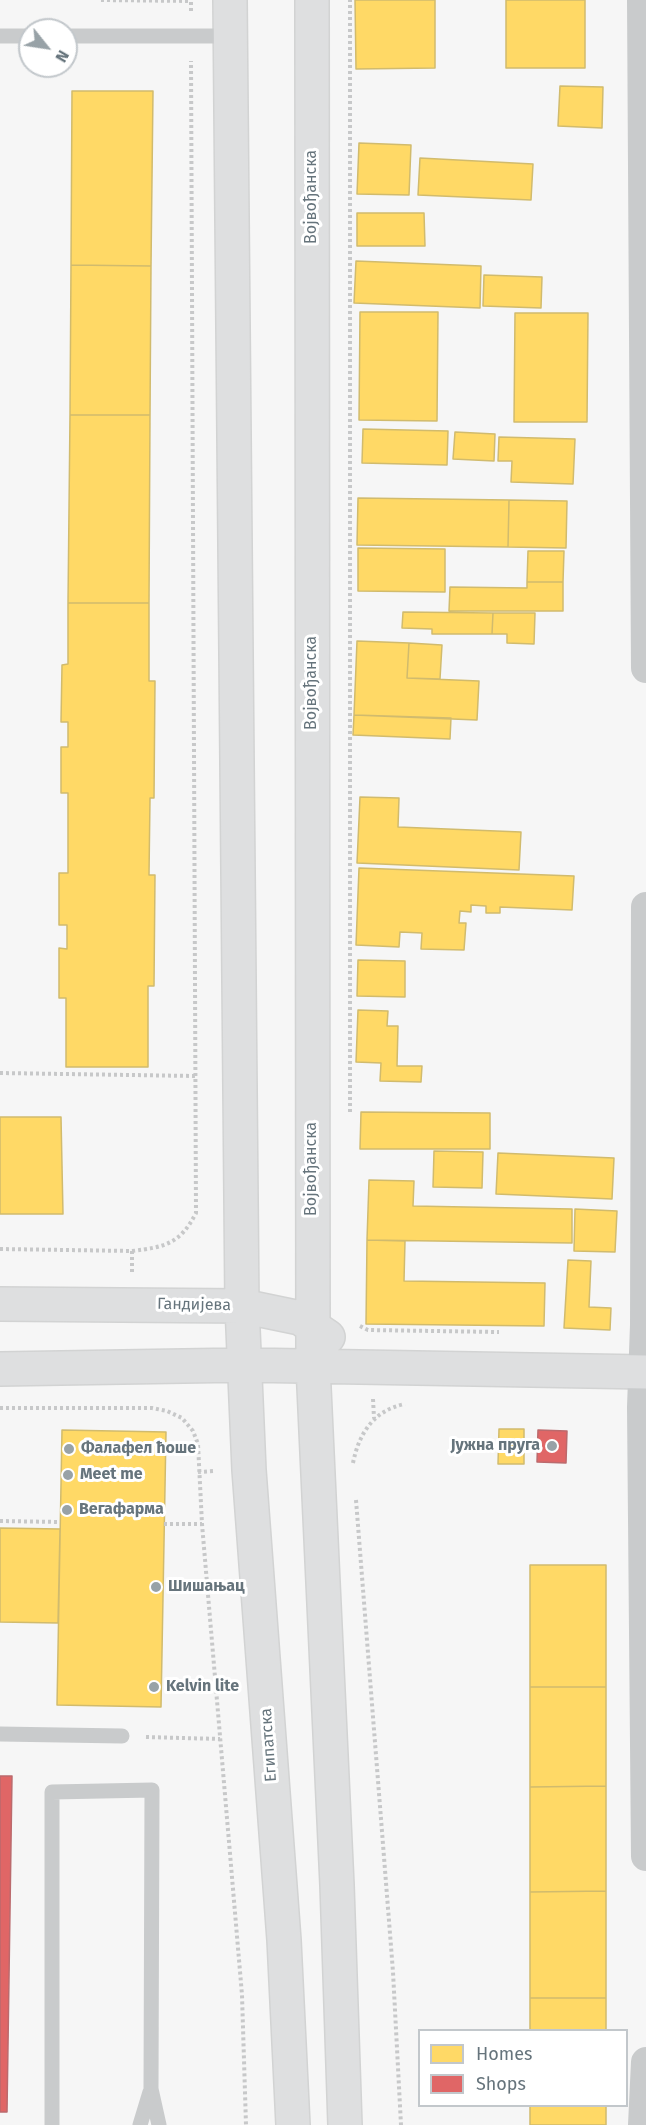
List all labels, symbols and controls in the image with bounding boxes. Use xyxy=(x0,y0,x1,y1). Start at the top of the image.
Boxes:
north arrow xyxy=(18,18,78,78)
text: N xyxy=(51,47,73,66)
street label: Војвођанска xyxy=(302,150,322,244)
street label: Војвођанска xyxy=(302,636,322,730)
street label: Војвођанска xyxy=(302,1122,322,1216)
street label: Гандијева xyxy=(157,1295,231,1315)
place label: Јужна пруга xyxy=(450,1436,540,1456)
place label: Фалафел ћоше xyxy=(81,1439,196,1459)
marker: Јужна пруга xyxy=(545,1439,559,1453)
marker: Фалафел ћоше xyxy=(62,1442,76,1456)
place label: Meet me xyxy=(80,1465,143,1485)
marker: Meet me xyxy=(61,1468,75,1482)
place label: Вегафарма xyxy=(79,1500,164,1520)
marker: Вегафарма xyxy=(60,1503,74,1517)
place label: Шишањац xyxy=(168,1577,245,1597)
marker: Шишањац xyxy=(149,1580,163,1594)
place label: Kelvin lite xyxy=(166,1677,239,1697)
marker: Kelvin lite xyxy=(147,1680,161,1694)
street label: Египатска xyxy=(257,1707,281,1783)
legend xyxy=(418,2029,628,2107)
text: Homes xyxy=(476,2043,532,2065)
text: Shops xyxy=(476,2073,526,2095)

